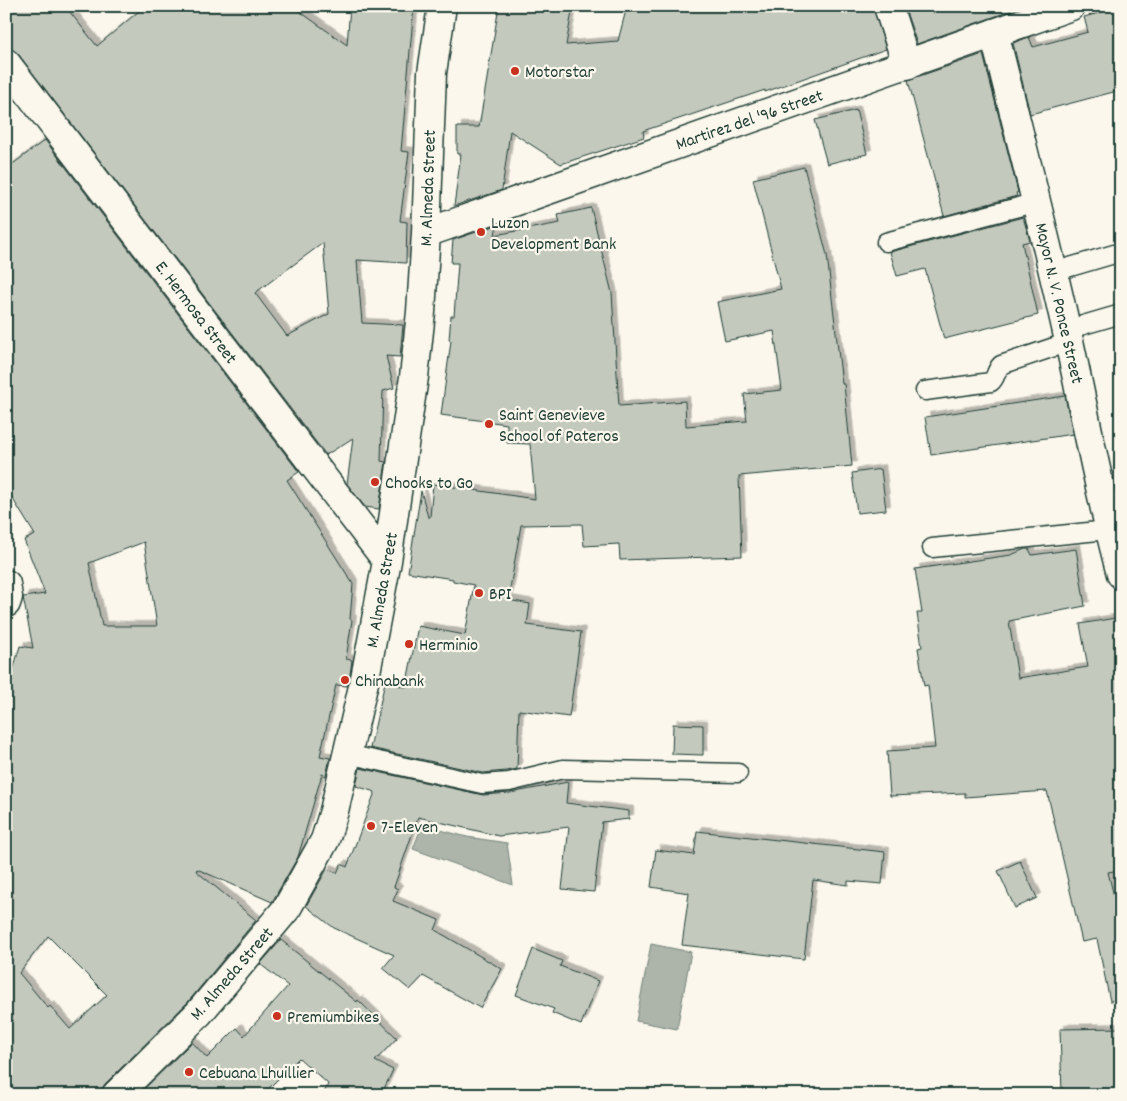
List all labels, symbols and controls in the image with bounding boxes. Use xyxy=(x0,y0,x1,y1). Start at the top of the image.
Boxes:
place label: Motorstar xyxy=(525,61,595,86)
marker: Motorstar xyxy=(509,65,521,77)
street label: Martirez del '96 Street xyxy=(673,84,827,158)
street label: M. Almeda Street xyxy=(415,129,444,247)
place label: Luzon Development Bank xyxy=(491,212,616,258)
street label: Mayor N. V. Ponce Street xyxy=(1027,221,1088,387)
marker: Luzon Development Bank xyxy=(475,226,487,238)
street label: E. Hermosa Street xyxy=(148,257,242,371)
place label: Saint Genevieve School of Pateros xyxy=(499,404,619,450)
marker: Saint Genevieve School of Pateros xyxy=(483,418,495,430)
place label: Chooks to Go xyxy=(385,472,473,497)
marker: Chooks to Go xyxy=(369,476,381,488)
street label: M. Almeda Street xyxy=(361,530,406,650)
place label: BPI xyxy=(489,583,512,608)
marker: BPI xyxy=(473,587,485,599)
place label: Herminio xyxy=(419,634,478,659)
marker: Herminio xyxy=(403,638,415,650)
place label: Chinabank xyxy=(355,670,424,695)
marker: Chinabank xyxy=(339,674,351,686)
place label: 7-Eleven xyxy=(381,816,438,841)
marker: 7-Eleven xyxy=(365,820,377,832)
street label: M. Almeda Street xyxy=(185,922,281,1027)
place label: Premiumbikes xyxy=(287,1006,380,1031)
marker: Premiumbikes xyxy=(271,1010,283,1022)
place label: Cebuana Lhuillier xyxy=(199,1062,314,1087)
marker: Cebuana Lhuillier xyxy=(183,1066,195,1078)

